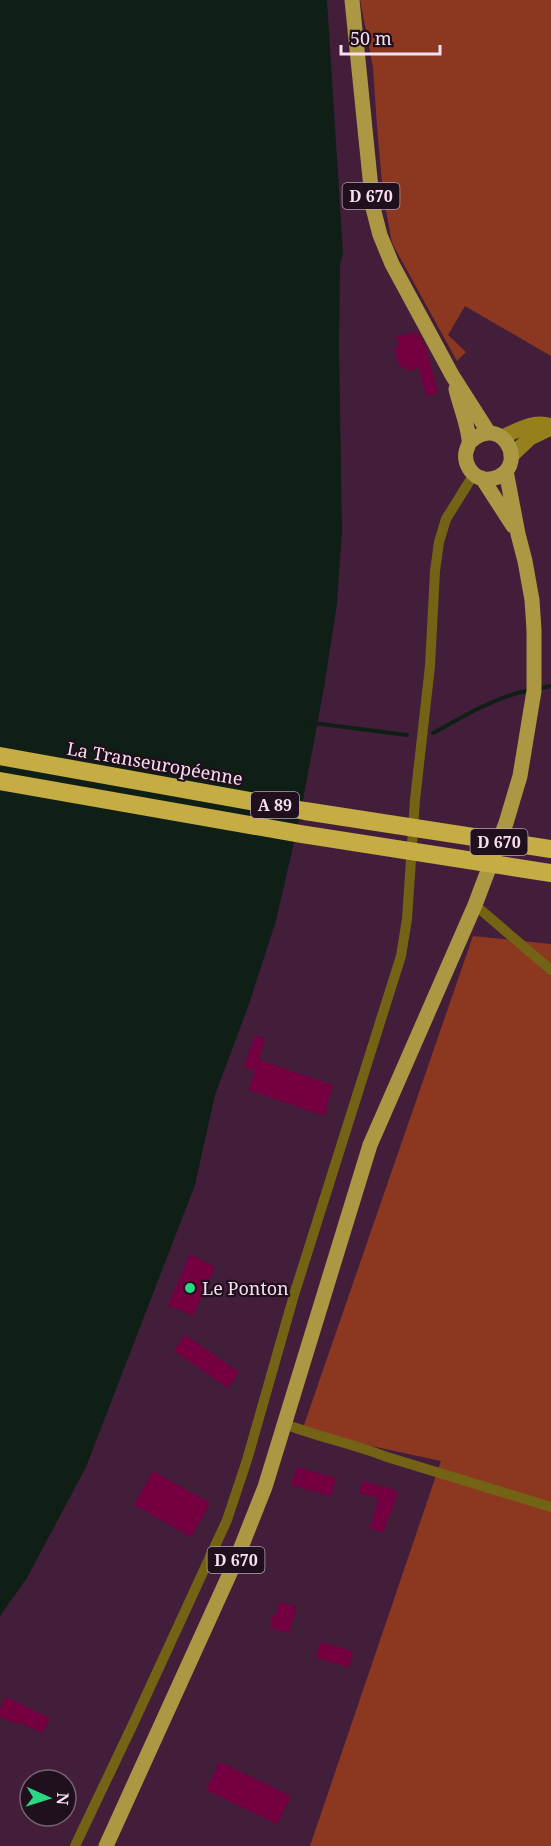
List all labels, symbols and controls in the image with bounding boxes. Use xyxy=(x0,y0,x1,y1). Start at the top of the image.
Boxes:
scale bar xyxy=(341,18,440,56)
text: 50 m xyxy=(350,26,392,50)
road number: D 670 xyxy=(342,183,400,209)
street label: La Transeuropéenne xyxy=(65,736,245,790)
road number: A 89 xyxy=(251,792,299,818)
road number: D 670 xyxy=(470,829,528,855)
place label: Le Ponton xyxy=(202,1276,289,1300)
marker: Le Ponton xyxy=(183,1281,197,1295)
road number: D 670 xyxy=(208,1547,264,1573)
north arrow xyxy=(18,1768,78,1828)
text: N xyxy=(52,1792,74,1806)

